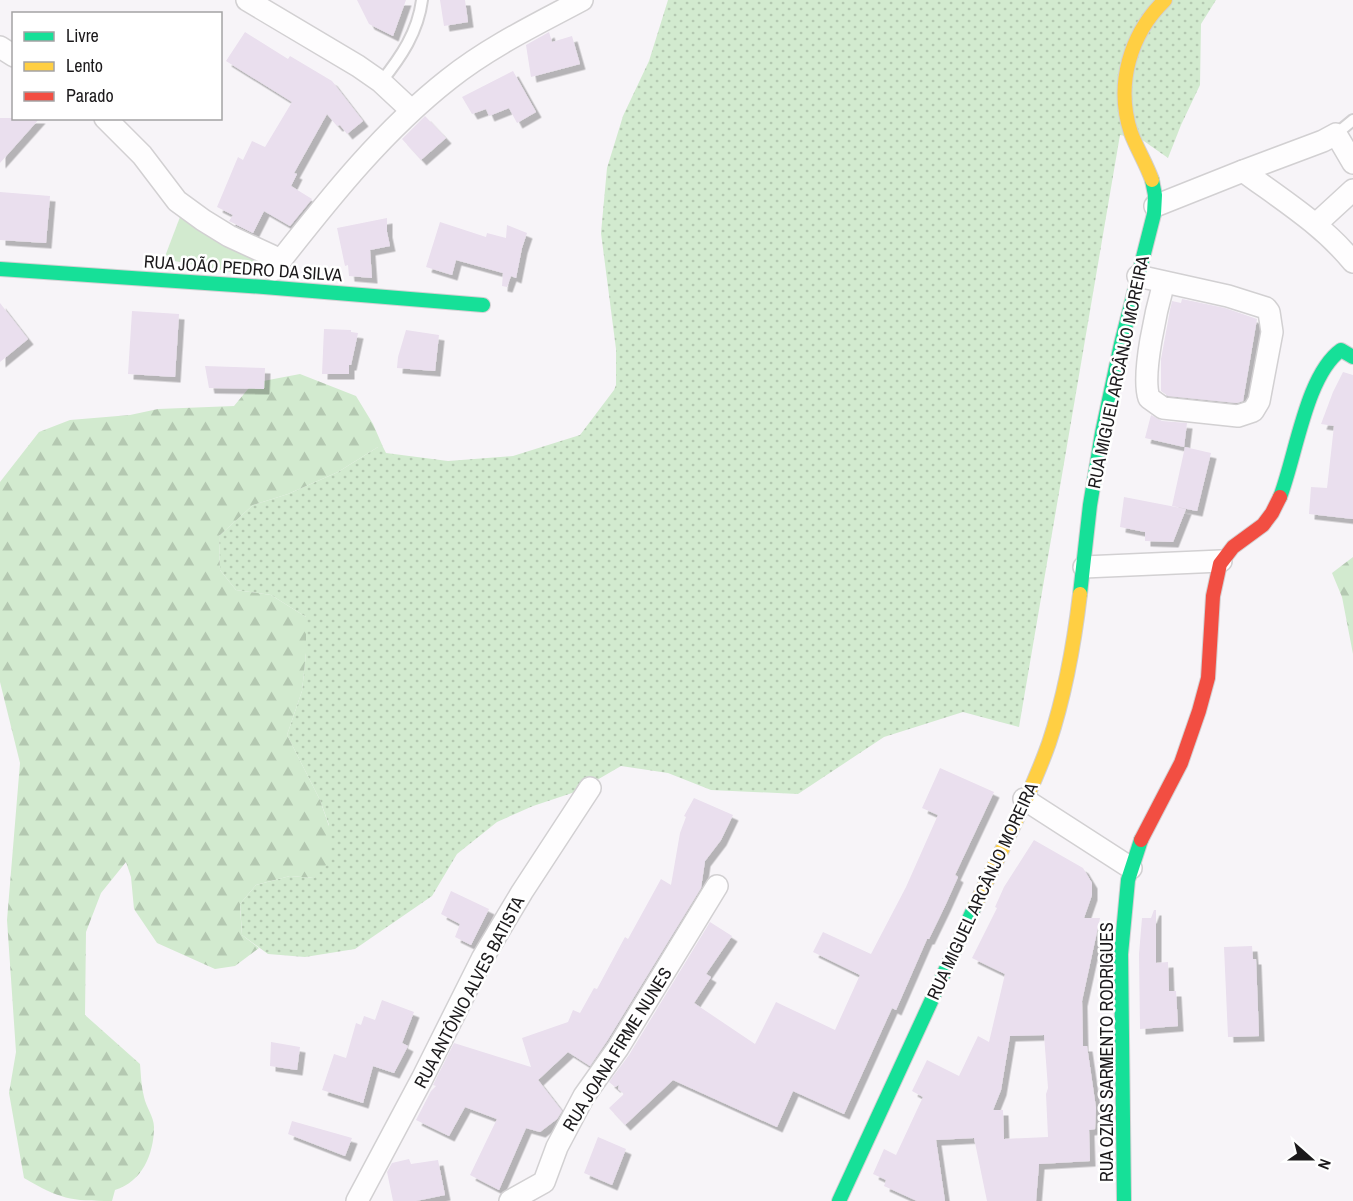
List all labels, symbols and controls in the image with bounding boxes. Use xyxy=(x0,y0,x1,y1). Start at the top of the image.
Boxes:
legend xyxy=(12,12,222,120)
text: Livre xyxy=(66,23,99,48)
text: Lento xyxy=(66,53,103,78)
text: Parado xyxy=(66,83,114,108)
street label: RUA JOÃO PEDRO DA SILVA xyxy=(143,249,343,287)
street label: RUA MIGUEL ARCÂNJO MOREIRA xyxy=(1081,253,1155,491)
street label: RUA MIGUEL ARCÂNJO MOREIRA xyxy=(921,778,1044,1004)
street label: RUA ANTÔNIO ALVES BATISTA xyxy=(408,892,530,1092)
street label: RUA OZIAS SARMENTO RODRIGUES xyxy=(1094,922,1119,1182)
street label: RUA JOANA FIRME NUNES xyxy=(556,962,678,1136)
north arrow xyxy=(1281,1129,1341,1189)
text: N xyxy=(1313,1156,1337,1173)

